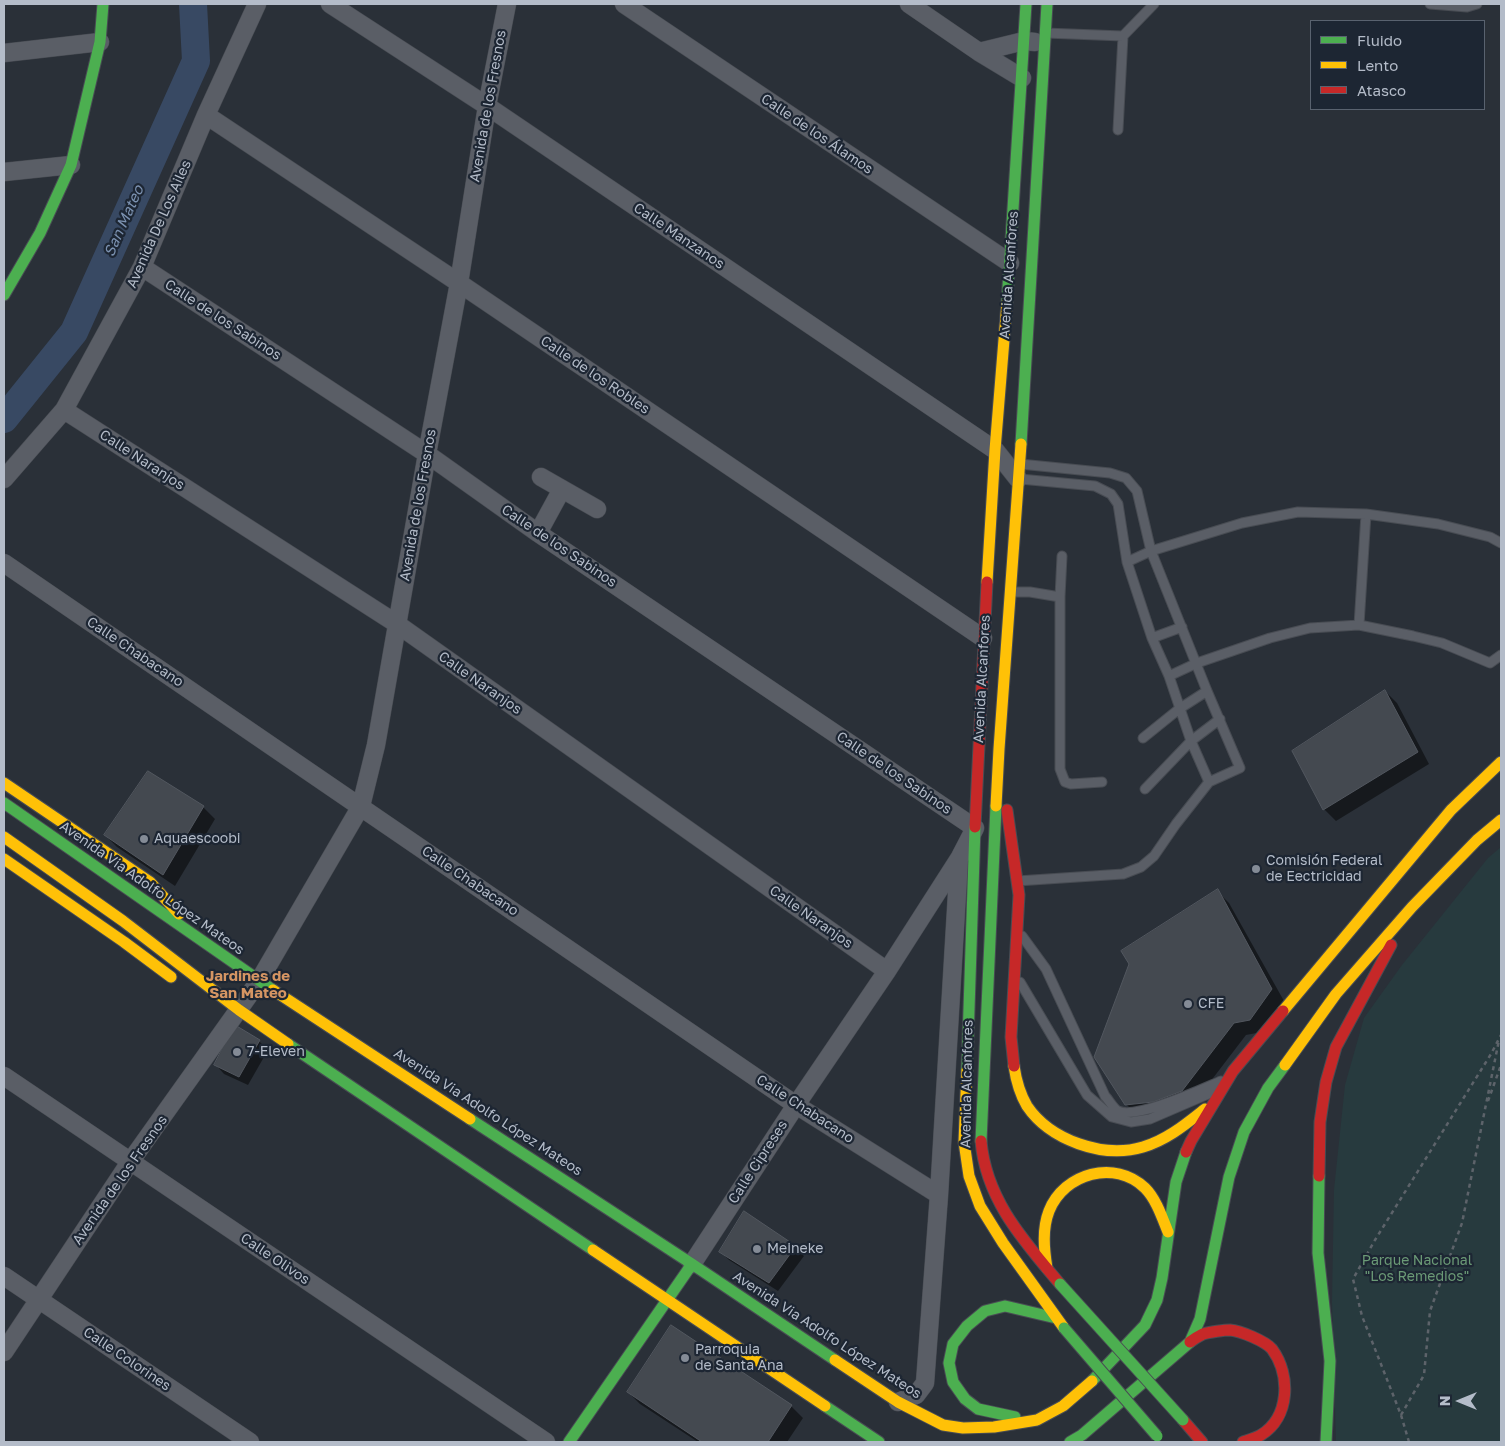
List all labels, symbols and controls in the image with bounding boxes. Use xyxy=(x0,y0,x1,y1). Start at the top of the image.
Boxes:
legend xyxy=(1310,20,1485,110)
street label: Avenida de los Fresnos xyxy=(466,29,510,183)
text: Fluido xyxy=(1357,31,1402,49)
text: Lento xyxy=(1357,56,1398,74)
text: Atasco xyxy=(1357,81,1406,99)
street label: Calle de los Álamos xyxy=(758,90,876,178)
street label: Avenida De Los Ailes xyxy=(123,157,195,291)
water label: San Mateo xyxy=(100,183,148,259)
street label: Calle Manzanos xyxy=(630,199,728,273)
street label: Avenida Alcanfores xyxy=(996,210,1022,340)
street label: Calle de los Sabinos xyxy=(162,276,284,364)
street label: Calle de los Robles xyxy=(537,332,653,418)
street label: Calle Naranjos xyxy=(96,426,188,494)
street label: Avenida de los Fresnos xyxy=(396,428,440,582)
street label: Calle de los Sabinos xyxy=(498,501,620,591)
street label: Calle Chabacano xyxy=(83,613,187,691)
street label: Avenida Alcanfores xyxy=(970,614,994,744)
street label: Calle Naranjos xyxy=(435,648,525,718)
street label: Calle de los Sabinos xyxy=(833,728,955,818)
street label: Avenida Via Adolfo López Mateos xyxy=(56,818,248,958)
place label: Aquaescoobi xyxy=(154,831,241,847)
marker: Aquaescoobi xyxy=(138,833,150,845)
street label: Calle Chabacano xyxy=(418,842,522,920)
place label: Comisión Federal de Eectricidad xyxy=(1266,853,1382,886)
marker: Comisión Federal de Eectricidad xyxy=(1250,863,1262,875)
street label: Calle Naranjos xyxy=(766,882,856,952)
district label: Jardines de San Mateo xyxy=(206,967,290,1002)
place label: CFE xyxy=(1198,996,1224,1012)
marker: CFE xyxy=(1182,998,1194,1010)
street label: Avenida Alcanfores xyxy=(957,1020,977,1148)
place label: 7-Eleven xyxy=(247,1044,305,1060)
street label: Avenida Via Adolfo López Mateos xyxy=(391,1045,585,1179)
marker: 7-Eleven xyxy=(231,1046,243,1058)
street label: Calle Chabacano xyxy=(753,1071,857,1147)
street label: Avenida de los Fresnos xyxy=(69,1112,171,1248)
street label: Calle Cipreses xyxy=(725,1117,791,1207)
street label: Calle Olivos xyxy=(237,1230,313,1288)
place label: Meineke xyxy=(767,1241,823,1257)
marker: Meineke xyxy=(751,1243,763,1255)
park label: Parque Nacional "Los Remedios" xyxy=(1362,1253,1472,1285)
street label: Avenida Via Adolfo López Mateos xyxy=(730,1268,924,1402)
street label: Calle Colorines xyxy=(80,1324,174,1394)
place label: Parroquia de Santa Ana xyxy=(695,1342,783,1374)
marker: Parroquia de Santa Ana xyxy=(679,1352,691,1364)
north arrow xyxy=(1435,1376,1485,1426)
text: N xyxy=(1436,1396,1453,1406)

